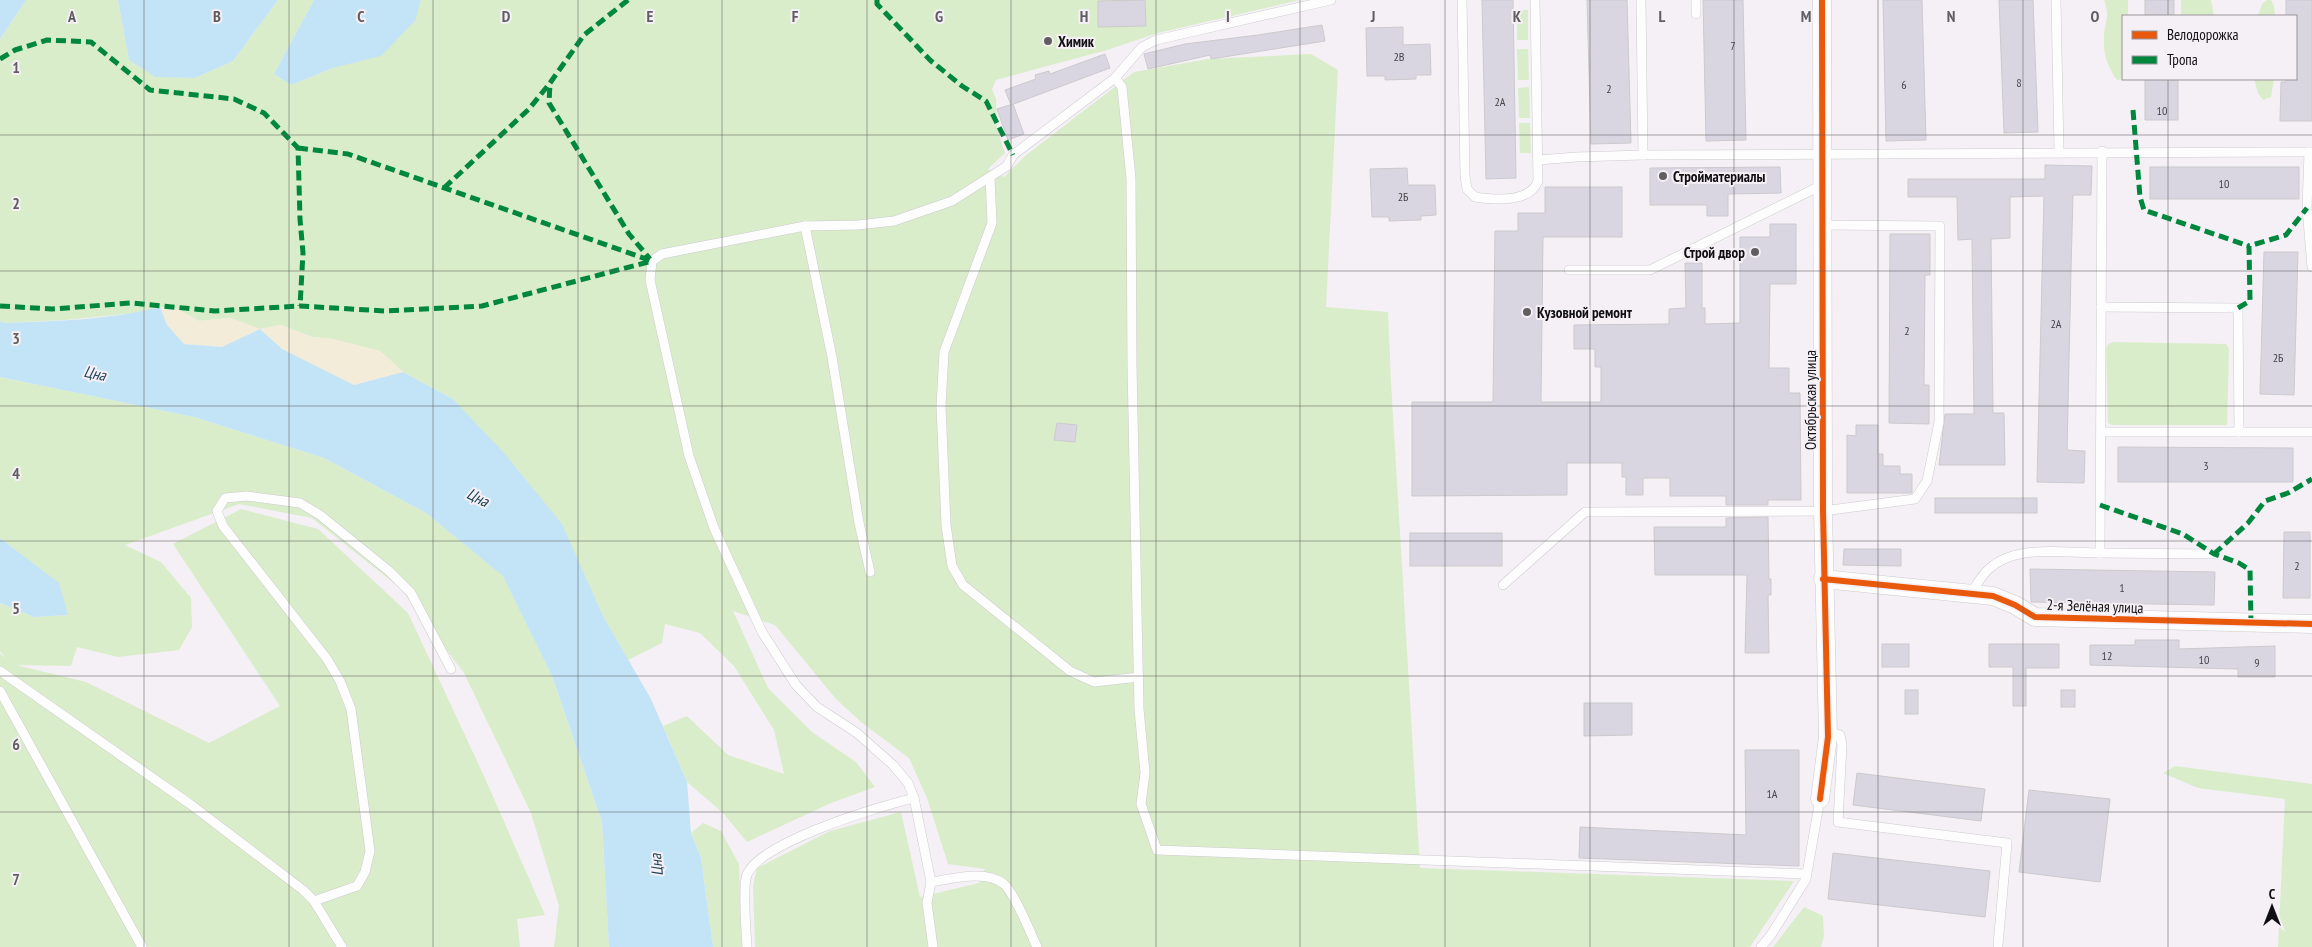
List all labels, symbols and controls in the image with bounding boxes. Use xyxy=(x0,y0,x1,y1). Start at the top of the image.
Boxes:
text: A xyxy=(67,6,77,26)
text: B xyxy=(213,6,221,26)
text: C xyxy=(357,6,365,26)
text: D xyxy=(502,6,511,26)
text: E xyxy=(647,6,654,26)
text: F xyxy=(792,6,799,26)
text: G xyxy=(935,6,943,26)
text: H xyxy=(1080,6,1088,26)
text: I xyxy=(1226,6,1230,26)
text: J xyxy=(1370,6,1375,26)
text: K xyxy=(1513,6,1522,26)
text: L xyxy=(1659,6,1666,26)
text: M xyxy=(1801,6,1811,26)
text: N xyxy=(1947,6,1955,26)
text: O xyxy=(2091,6,2100,26)
legend xyxy=(2122,15,2297,80)
text: Велодорожка xyxy=(2167,25,2238,44)
place label: Химик xyxy=(1058,32,1095,51)
marker: Химик xyxy=(1042,35,1054,47)
house number: 7 xyxy=(1730,38,1736,53)
house number: 2В xyxy=(1393,49,1405,64)
text: Тропа xyxy=(2167,50,2198,69)
text: 1 xyxy=(12,57,20,77)
house number: 8 xyxy=(2016,75,2022,90)
house number: 6 xyxy=(1901,77,1907,92)
house number: 2 xyxy=(1606,81,1612,96)
house number: 2А xyxy=(1494,94,1506,109)
house number: 10 xyxy=(2157,103,2167,118)
place label: Стройматериалы xyxy=(1673,167,1765,186)
marker: Стройматериалы xyxy=(1657,170,1669,182)
house number: 10 xyxy=(2219,176,2229,191)
house number: 2Б xyxy=(1398,189,1408,204)
text: 2 xyxy=(12,193,20,213)
place label: Строй двор xyxy=(1684,243,1745,262)
marker: Строй двор xyxy=(1749,246,1761,258)
place label: Кузовной ремонт xyxy=(1537,303,1633,322)
marker: Кузовной ремонт xyxy=(1521,306,1533,318)
house number: 2А xyxy=(2050,316,2062,331)
house number: 2 xyxy=(1904,323,1910,338)
text: 3 xyxy=(12,328,20,348)
street label: Октябрьская улица xyxy=(1801,350,1820,450)
house number: 2Б xyxy=(2273,350,2283,365)
water label: Цна xyxy=(82,361,109,385)
house number: 3 xyxy=(2203,458,2209,473)
text: 4 xyxy=(12,463,20,483)
water label: Цна xyxy=(464,483,494,512)
house number: 2 xyxy=(2294,558,2300,573)
house number: 1 xyxy=(2119,580,2125,595)
street label: 2-я Зелёная улица xyxy=(2046,595,2144,617)
text: 5 xyxy=(12,598,20,618)
house number: 12 xyxy=(2102,648,2112,663)
house number: 10 xyxy=(2199,652,2209,667)
house number: 9 xyxy=(2254,655,2260,670)
text: 6 xyxy=(12,734,20,754)
house number: 1А xyxy=(1766,786,1778,801)
water label: Цна xyxy=(645,852,667,877)
text: 7 xyxy=(12,869,20,889)
north arrow xyxy=(2247,882,2297,932)
text: С xyxy=(2269,885,2276,903)

